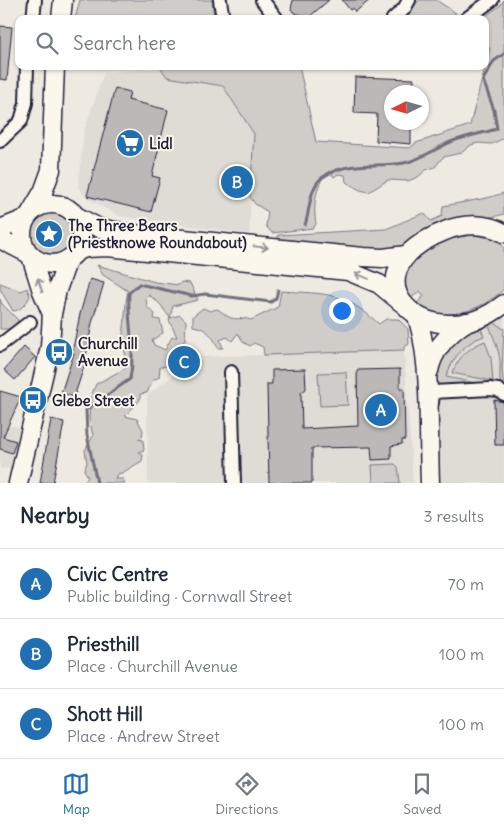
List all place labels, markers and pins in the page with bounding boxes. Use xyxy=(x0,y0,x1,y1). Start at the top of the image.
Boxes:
supermarket icon: Lidl xyxy=(115,128,145,158)
place label: Lidl xyxy=(149,134,173,153)
pin: B xyxy=(221,163,253,201)
place label: The Three Bears (Priestknowe Roundabout) xyxy=(68,216,247,253)
place icon: The Three Bears (Priestknowe Roundabout) xyxy=(34,219,64,249)
place label: Churchill Avenue xyxy=(78,334,138,370)
bus stop icon: Churchill Avenue xyxy=(44,337,74,367)
pin: C xyxy=(168,343,200,381)
bus stop icon: Glebe Street xyxy=(18,385,48,415)
place label: Glebe Street xyxy=(52,391,135,410)
pin: A xyxy=(365,391,397,429)

